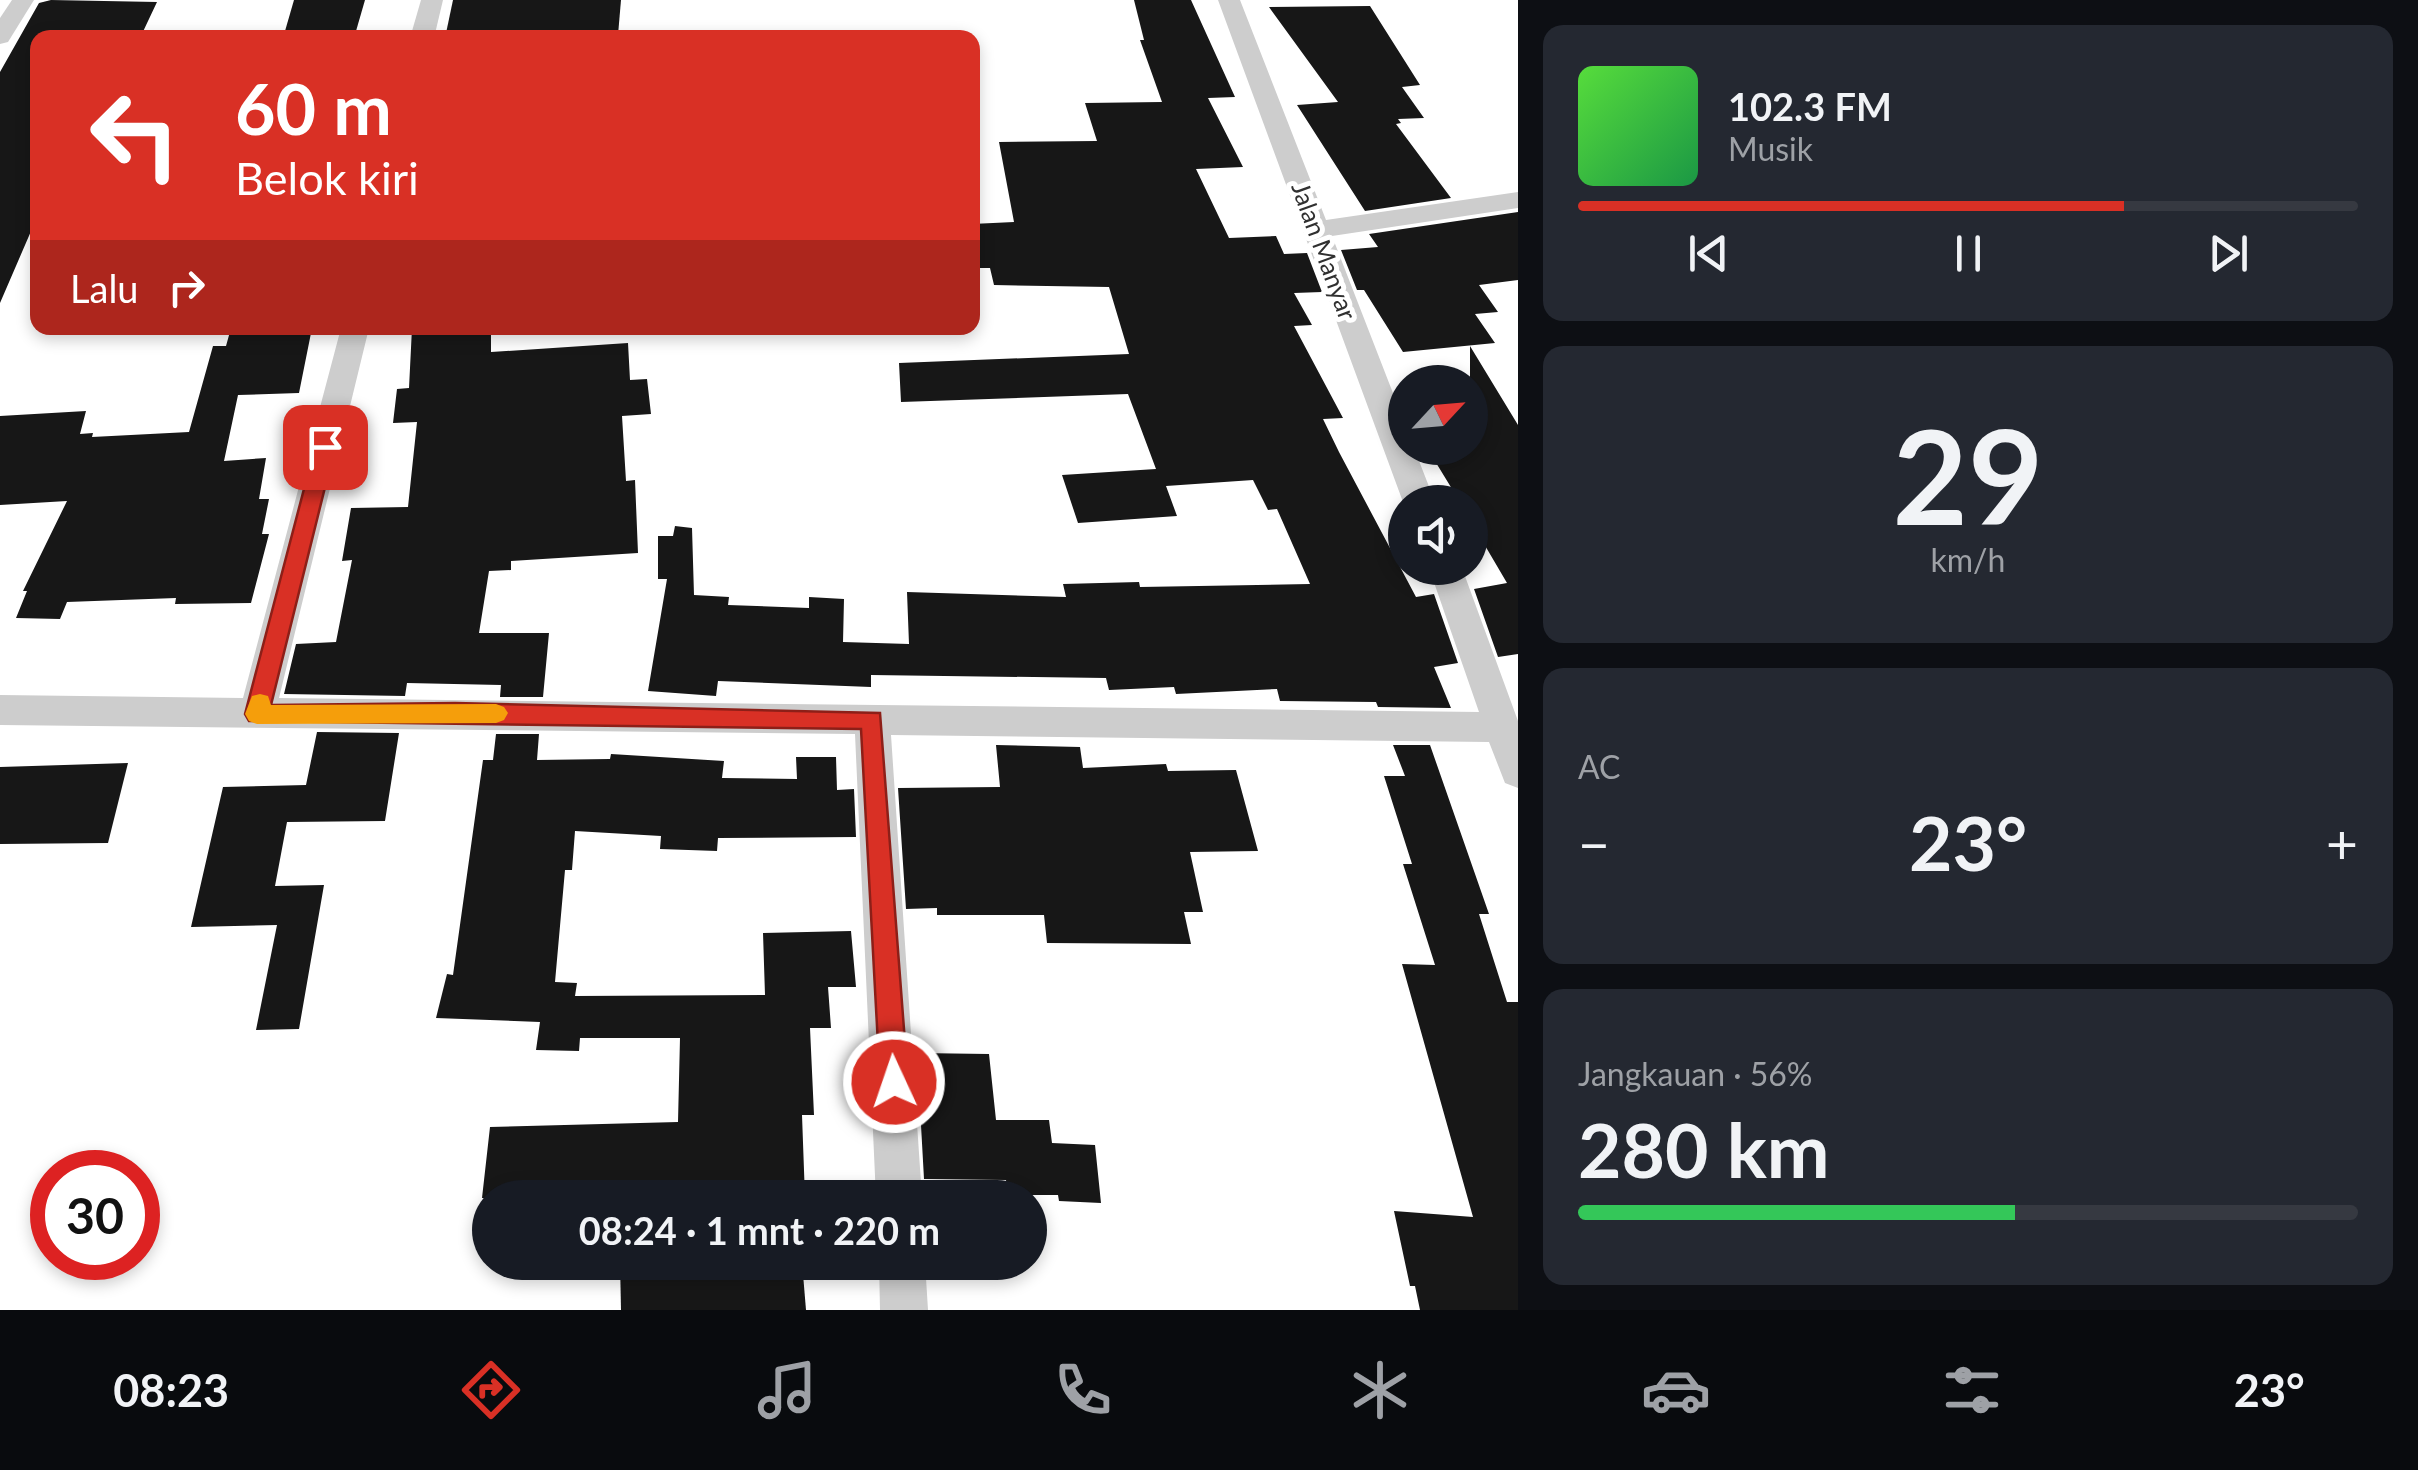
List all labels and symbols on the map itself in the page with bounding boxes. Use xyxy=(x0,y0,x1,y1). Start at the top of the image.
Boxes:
street label: Jalan Manyar xyxy=(1286,178,1364,324)
north arrow xyxy=(1388,365,1488,465)
pin xyxy=(283,405,368,490)
position arrow xyxy=(842,1030,946,1134)
speed limit sign: 30 xyxy=(30,1150,160,1280)

